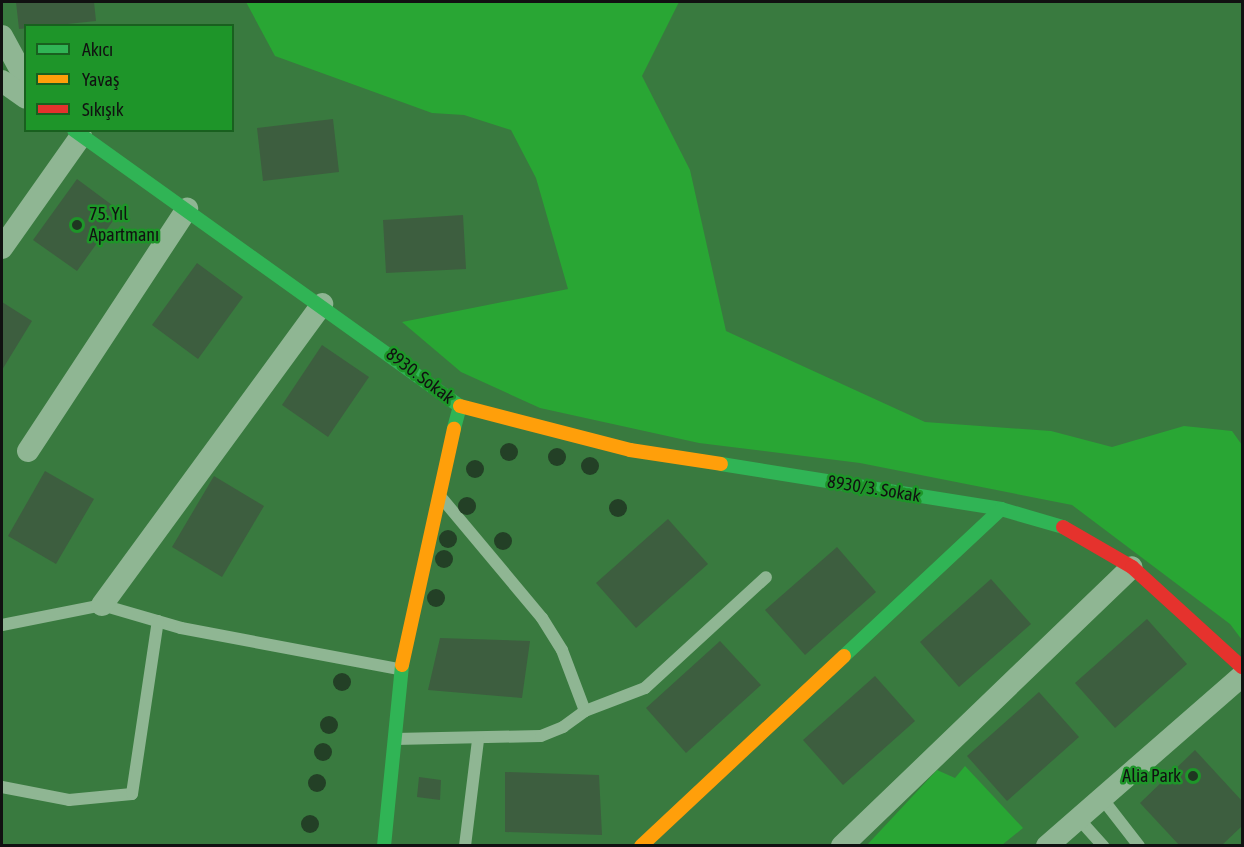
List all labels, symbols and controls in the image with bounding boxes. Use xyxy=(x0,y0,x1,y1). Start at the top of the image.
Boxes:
legend xyxy=(24,24,234,132)
text: Akıcı xyxy=(82,39,113,60)
text: Yavaş xyxy=(82,69,119,90)
text: Sıkışık xyxy=(82,99,124,120)
place label: 75. Yıl Apartmanı xyxy=(89,204,159,246)
marker: 75. Yıl Apartmanı xyxy=(70,218,84,232)
street label: 8930. Sokak xyxy=(382,343,458,409)
street label: 8930/3. Sokak xyxy=(826,471,922,507)
place label: Alia Park xyxy=(1122,765,1181,787)
marker: Alia Park xyxy=(1186,769,1200,783)

